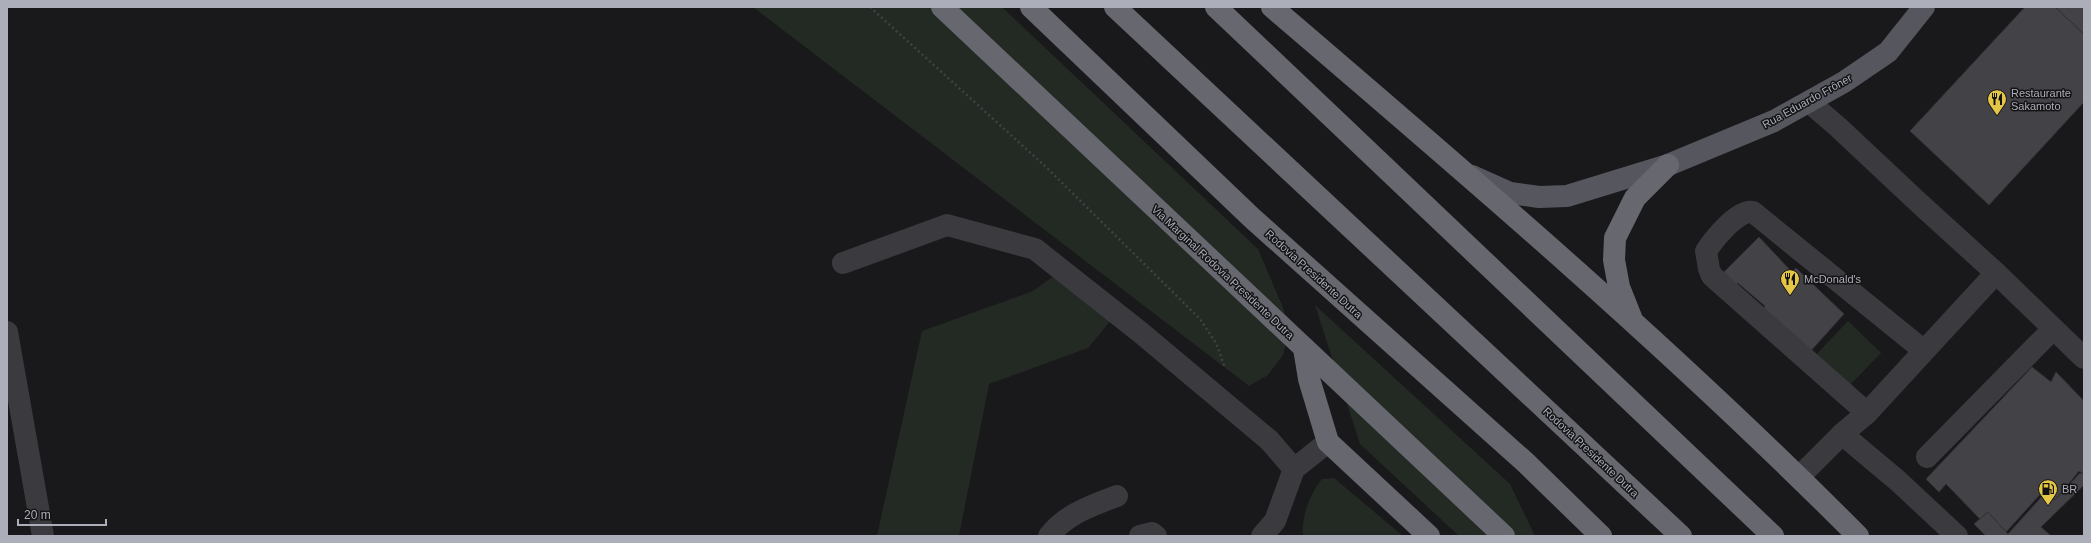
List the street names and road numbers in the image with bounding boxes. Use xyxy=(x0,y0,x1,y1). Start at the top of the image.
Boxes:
street label: Rua Eduardo Frôner xyxy=(1760,71,1854,131)
street label: Via Marginal Rodovia Presidente Dutra xyxy=(1149,203,1297,342)
street label: Rodovia Presidente Dutra xyxy=(1263,227,1365,321)
street label: Rodovia Presidente Dutra xyxy=(1541,405,1642,500)

